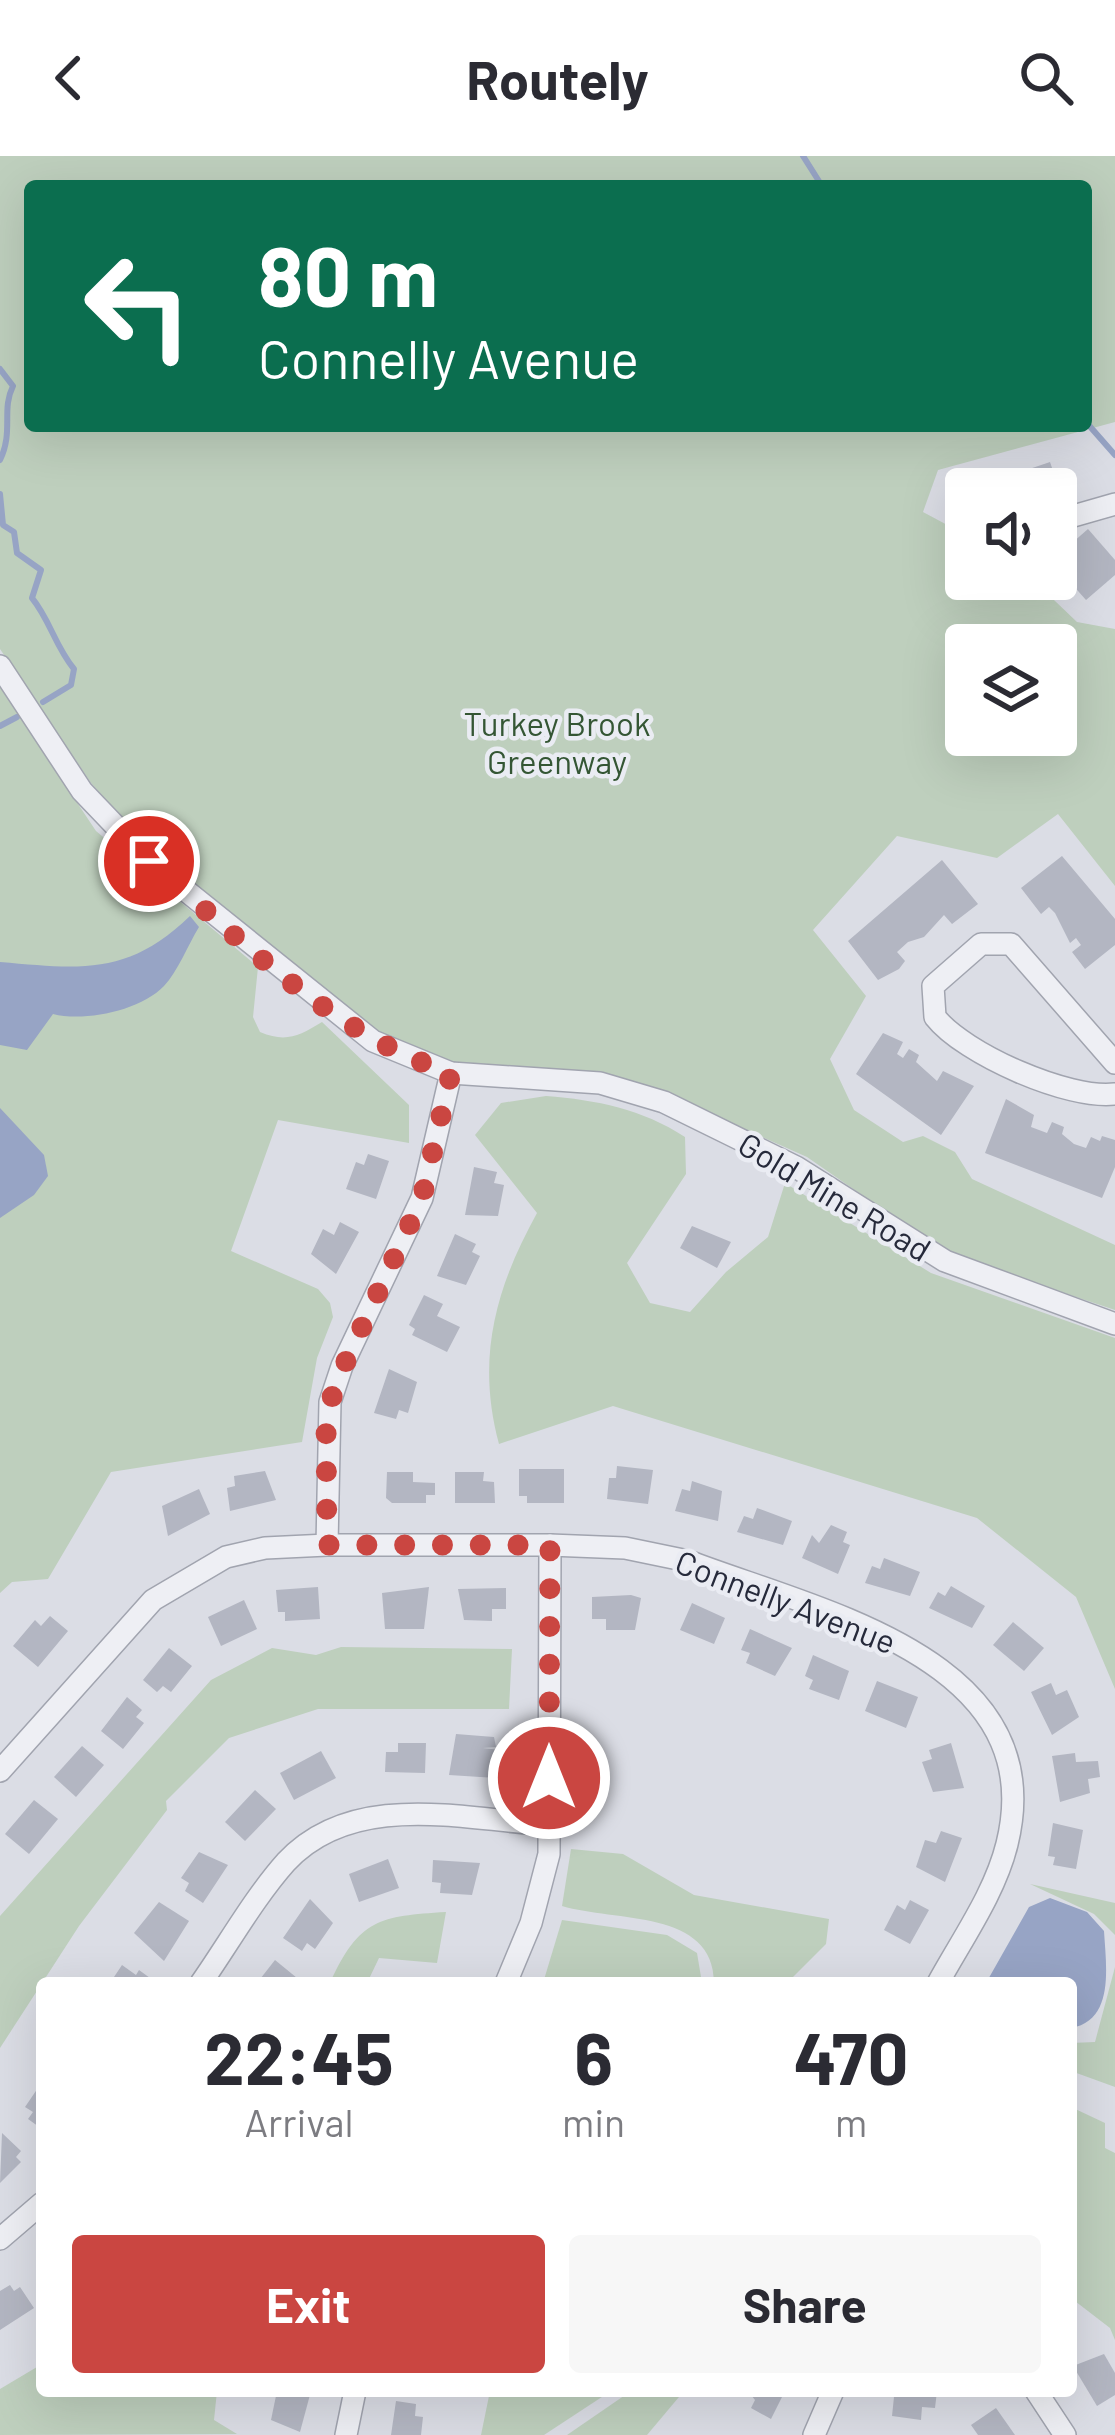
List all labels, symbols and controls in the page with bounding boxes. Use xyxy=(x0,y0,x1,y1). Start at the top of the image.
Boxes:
icon: back xyxy=(36,45,102,111)
icon: search xyxy=(1013,45,1079,111)
text: Routely xyxy=(466,46,649,111)
text: 80 m xyxy=(258,223,438,324)
icon: left xyxy=(60,228,216,384)
text: Connelly Avenue xyxy=(258,325,639,390)
map controls xyxy=(945,468,1077,756)
button: sound xyxy=(945,468,1077,600)
button: layers xyxy=(945,624,1077,756)
park label: Turkey Brook Greenway xyxy=(464,703,650,781)
pin xyxy=(98,810,200,912)
icon: arrive xyxy=(116,828,182,894)
street label: Gold Mine Road xyxy=(732,1123,938,1269)
street label: Connelly Avenue xyxy=(670,1541,902,1661)
position arrow xyxy=(486,1715,612,1841)
text: 22:45 xyxy=(204,2013,394,2099)
text: 6 xyxy=(574,2013,613,2099)
text: 470 xyxy=(793,2013,909,2099)
text: Arrival xyxy=(244,2098,353,2145)
text: min xyxy=(562,2098,625,2145)
text: m xyxy=(835,2098,867,2145)
button: Exit xyxy=(72,2235,545,2373)
button: Share xyxy=(569,2235,1041,2373)

